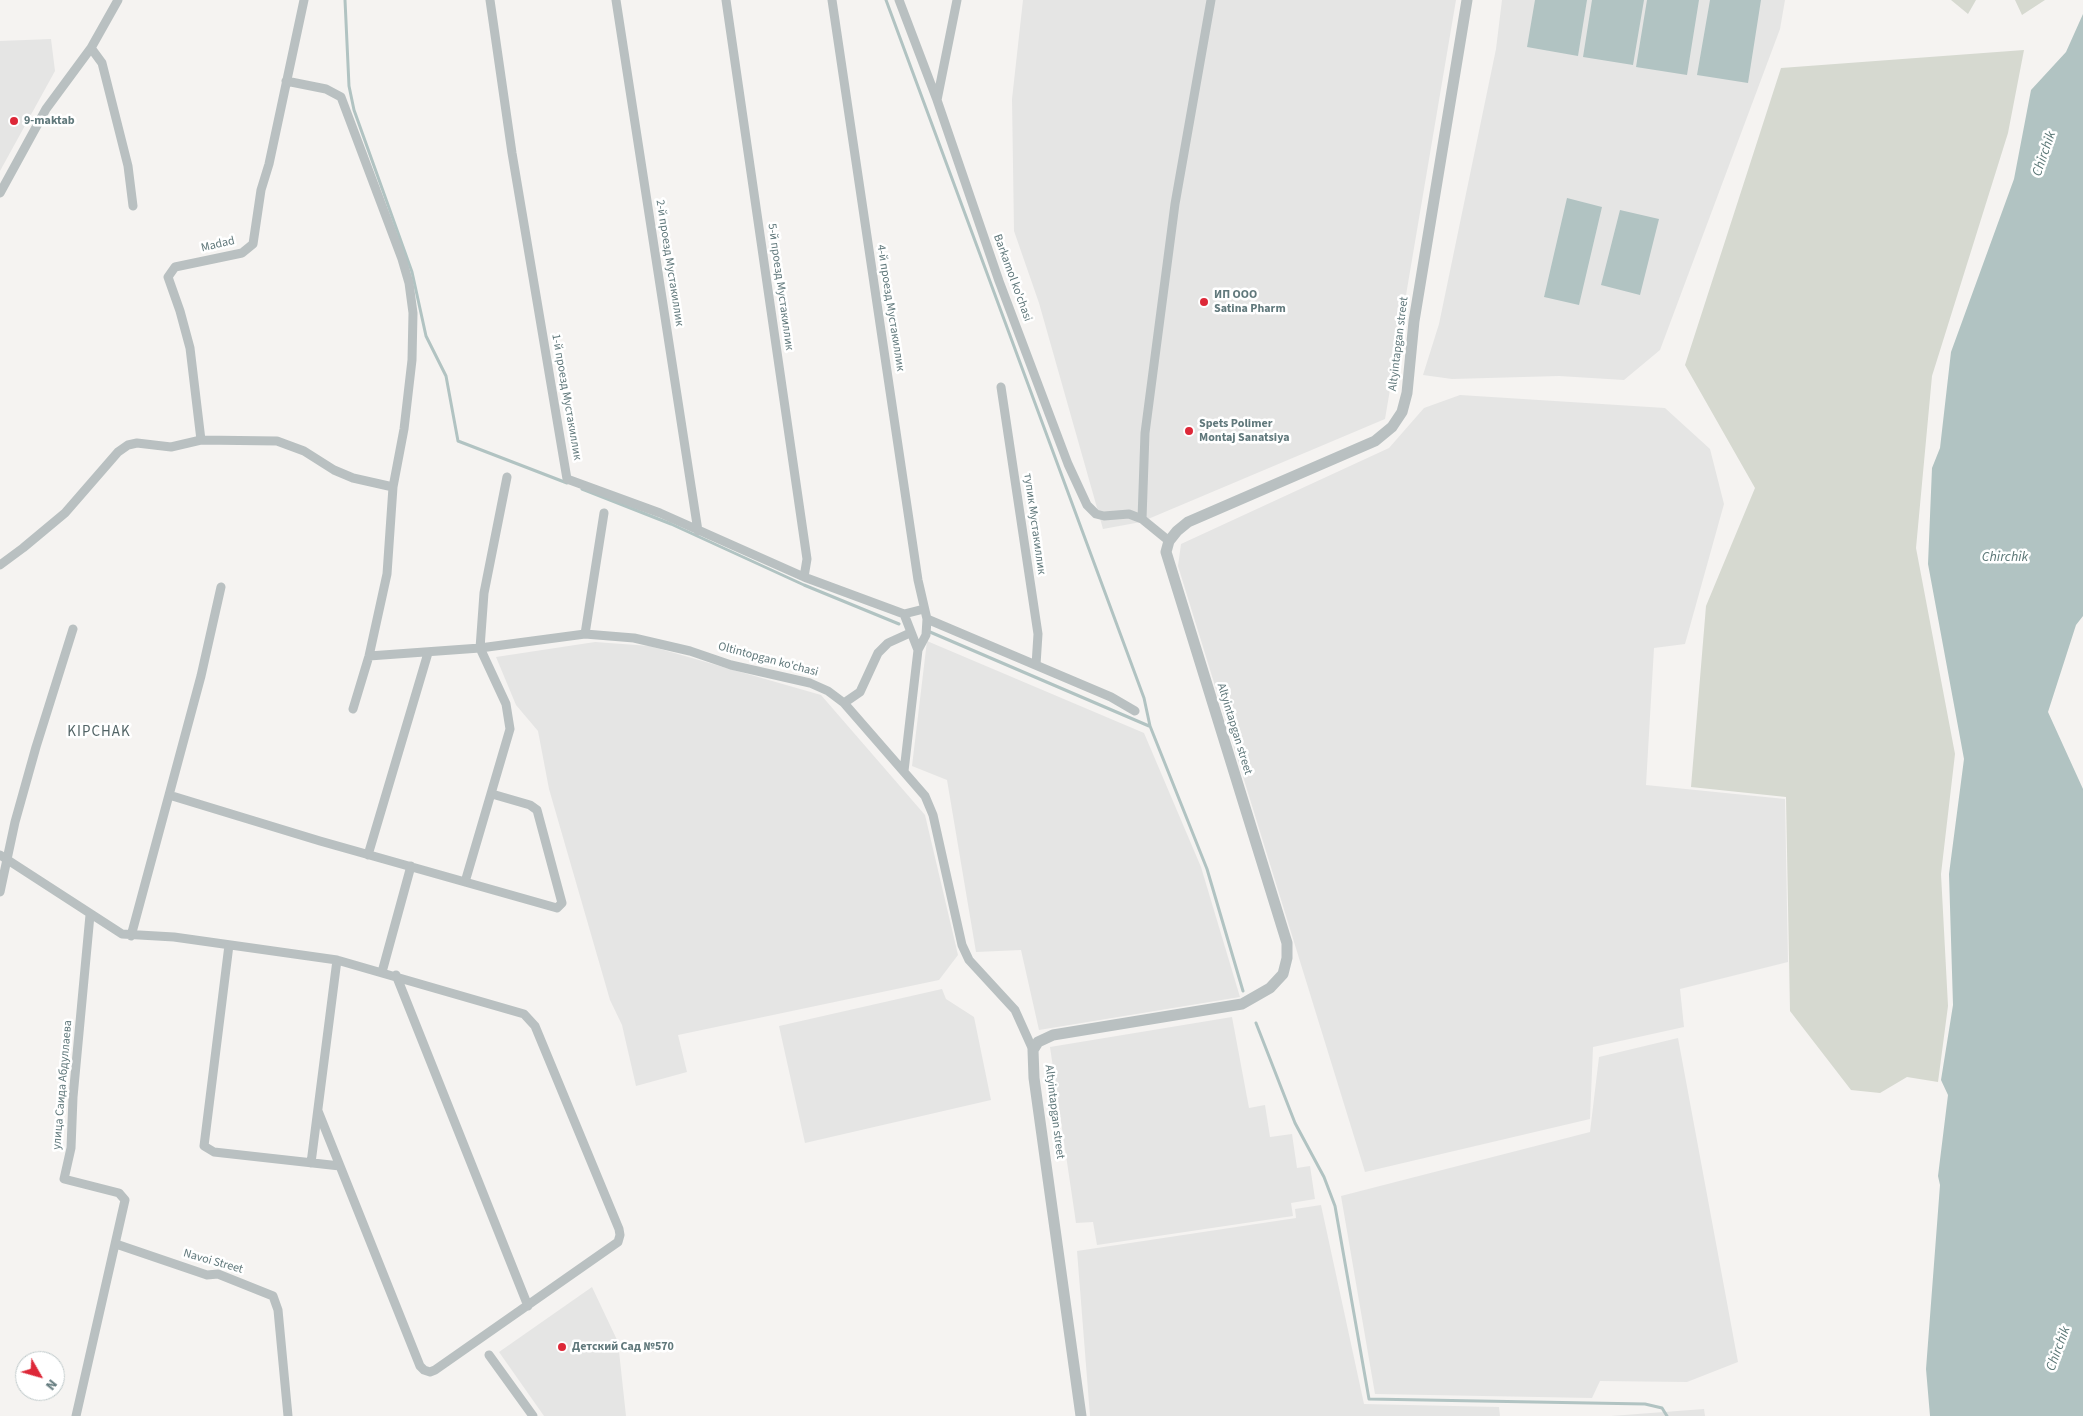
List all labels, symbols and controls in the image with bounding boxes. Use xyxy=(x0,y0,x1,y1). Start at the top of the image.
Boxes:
place label: 9-maktab xyxy=(24,114,75,128)
marker: 9-maktab xyxy=(8,115,20,127)
water label: Chirchik xyxy=(2030,129,2060,179)
street label: 2-й проезд Мустакиллик xyxy=(652,199,686,327)
street label: 5-й проезд Мустакиллик xyxy=(764,223,796,351)
street label: Barkamol ko'chasi xyxy=(990,233,1034,323)
street label: Madad xyxy=(200,234,236,256)
street label: 4-й проезд Мустакиллик xyxy=(873,244,907,372)
place label: ИП ООО Satina Pharm xyxy=(1214,288,1286,316)
marker: ИП ООО Satina Pharm xyxy=(1198,296,1210,308)
street label: Altyintapgan street xyxy=(1386,296,1412,392)
street label: 1-й проезд Мустакиллик xyxy=(548,333,584,461)
place label: Spets Polimer Montaj Sanatsiya xyxy=(1199,417,1289,445)
marker: Spets Polimer Montaj Sanatsiya xyxy=(1183,425,1195,437)
street label: тупик Мустакиллик xyxy=(1020,472,1048,576)
water label: Chirchik xyxy=(1982,550,2028,566)
street label: Oltintopgan ko'chasi xyxy=(716,640,820,680)
street label: Altyintapgan street xyxy=(1213,682,1255,776)
district label: KIPCHAK xyxy=(66,724,132,742)
street label: улица Саида Абдуллаева xyxy=(50,1020,76,1150)
street label: Altyintapgan street xyxy=(1041,1064,1067,1160)
street label: Navoi Street xyxy=(182,1247,244,1277)
water label: Chirchik xyxy=(2043,1324,2075,1374)
place label: Детский Сад №570 xyxy=(572,1340,674,1354)
marker: Детский Сад №570 xyxy=(556,1341,568,1353)
north arrow xyxy=(15,1351,65,1401)
text: N xyxy=(40,1375,62,1394)

